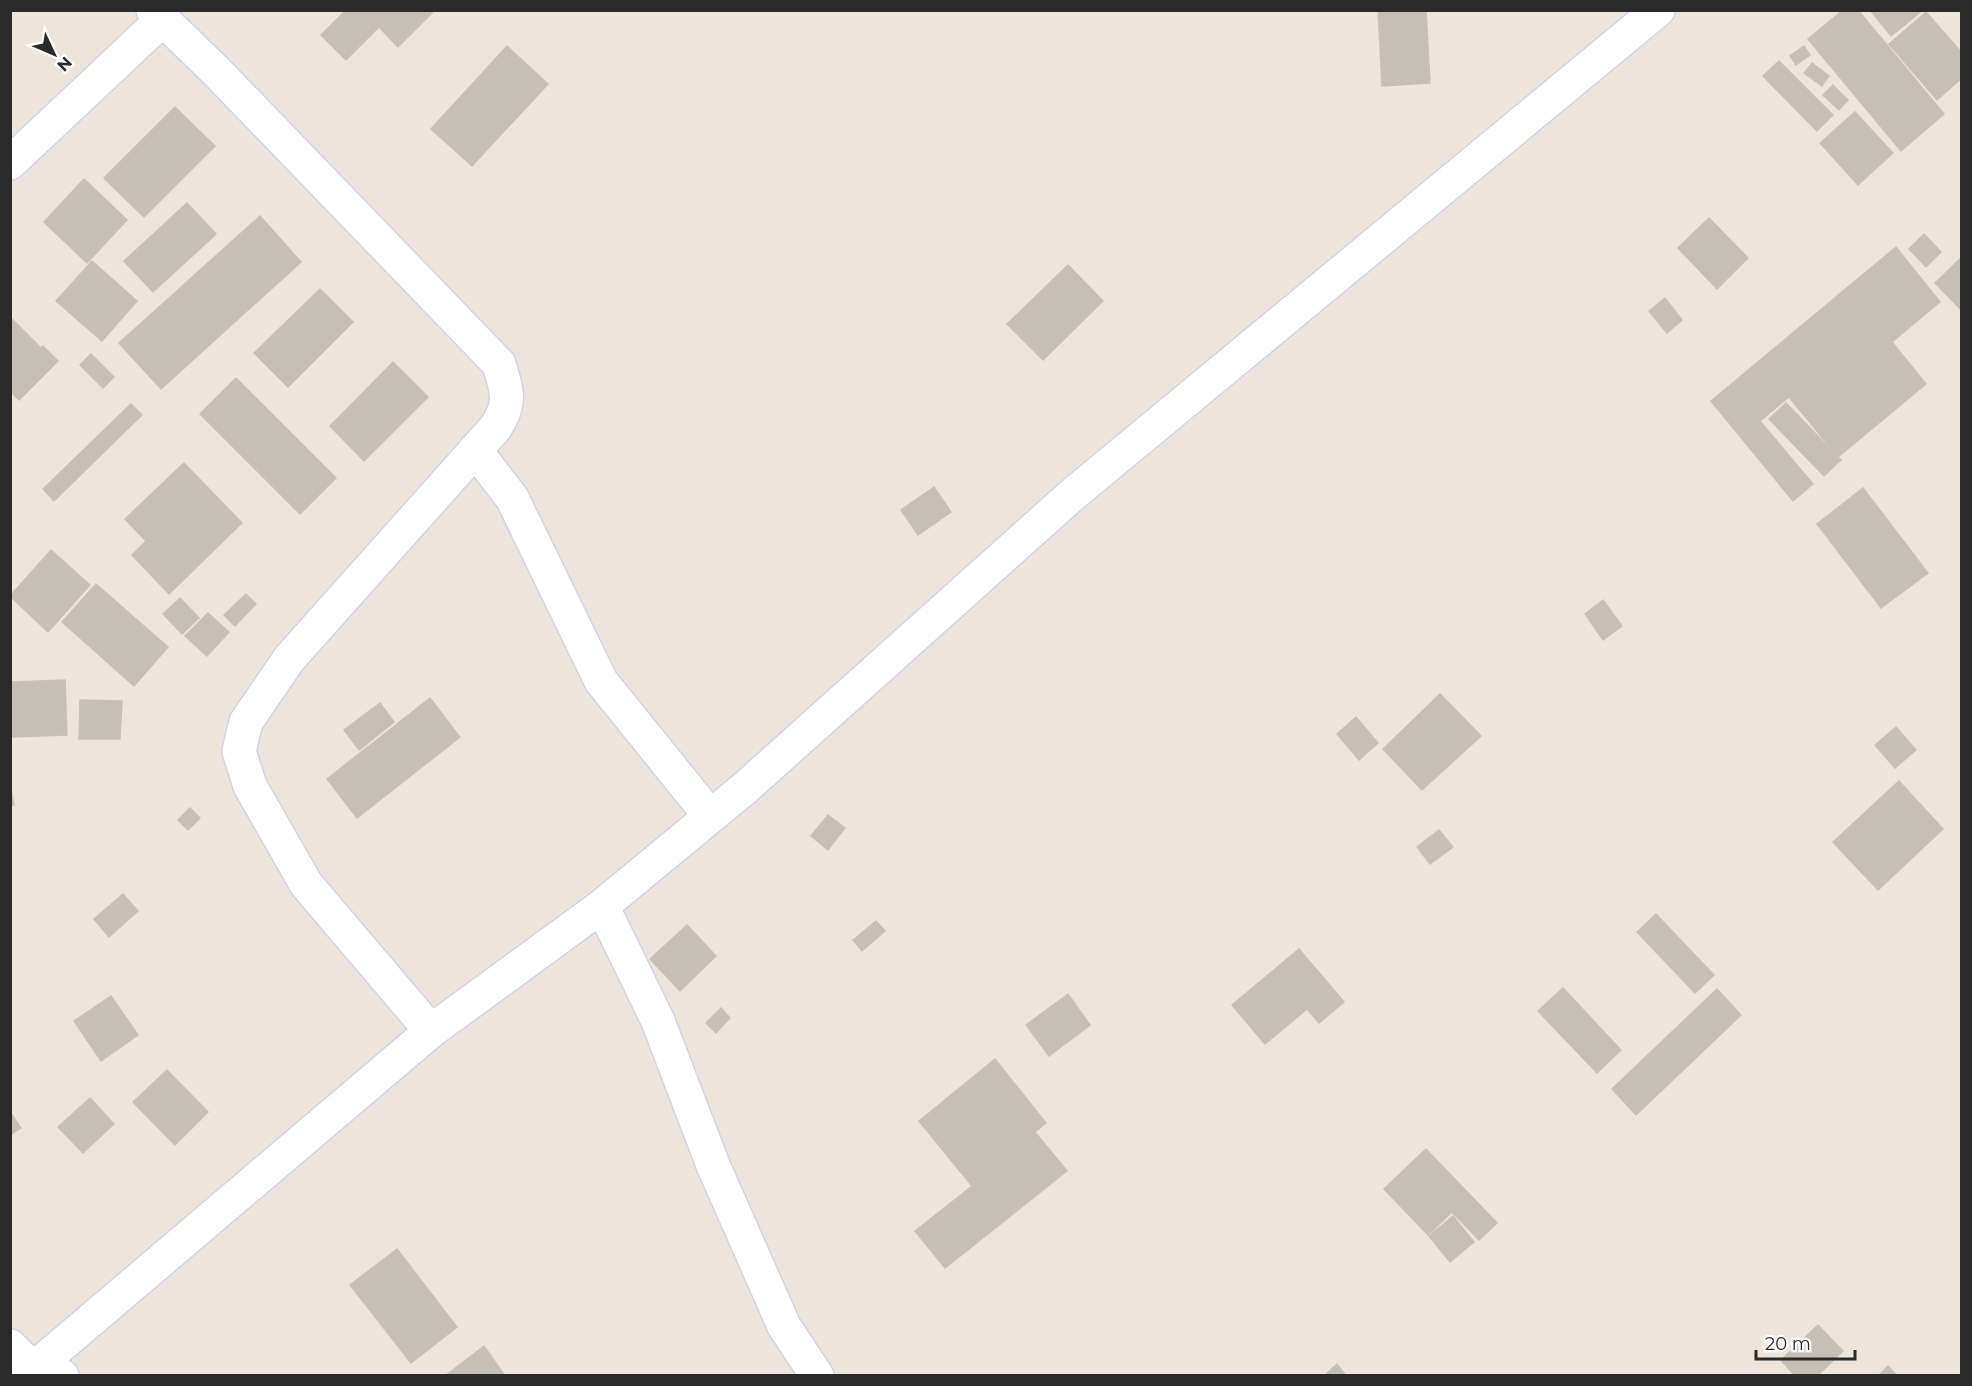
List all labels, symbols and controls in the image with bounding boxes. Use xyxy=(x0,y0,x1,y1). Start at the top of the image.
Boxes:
north arrow xyxy=(24,24,84,84)
text: N xyxy=(53,53,76,75)
scale bar xyxy=(1756,1323,1855,1361)
text: 20 m xyxy=(1765,1333,1811,1355)

